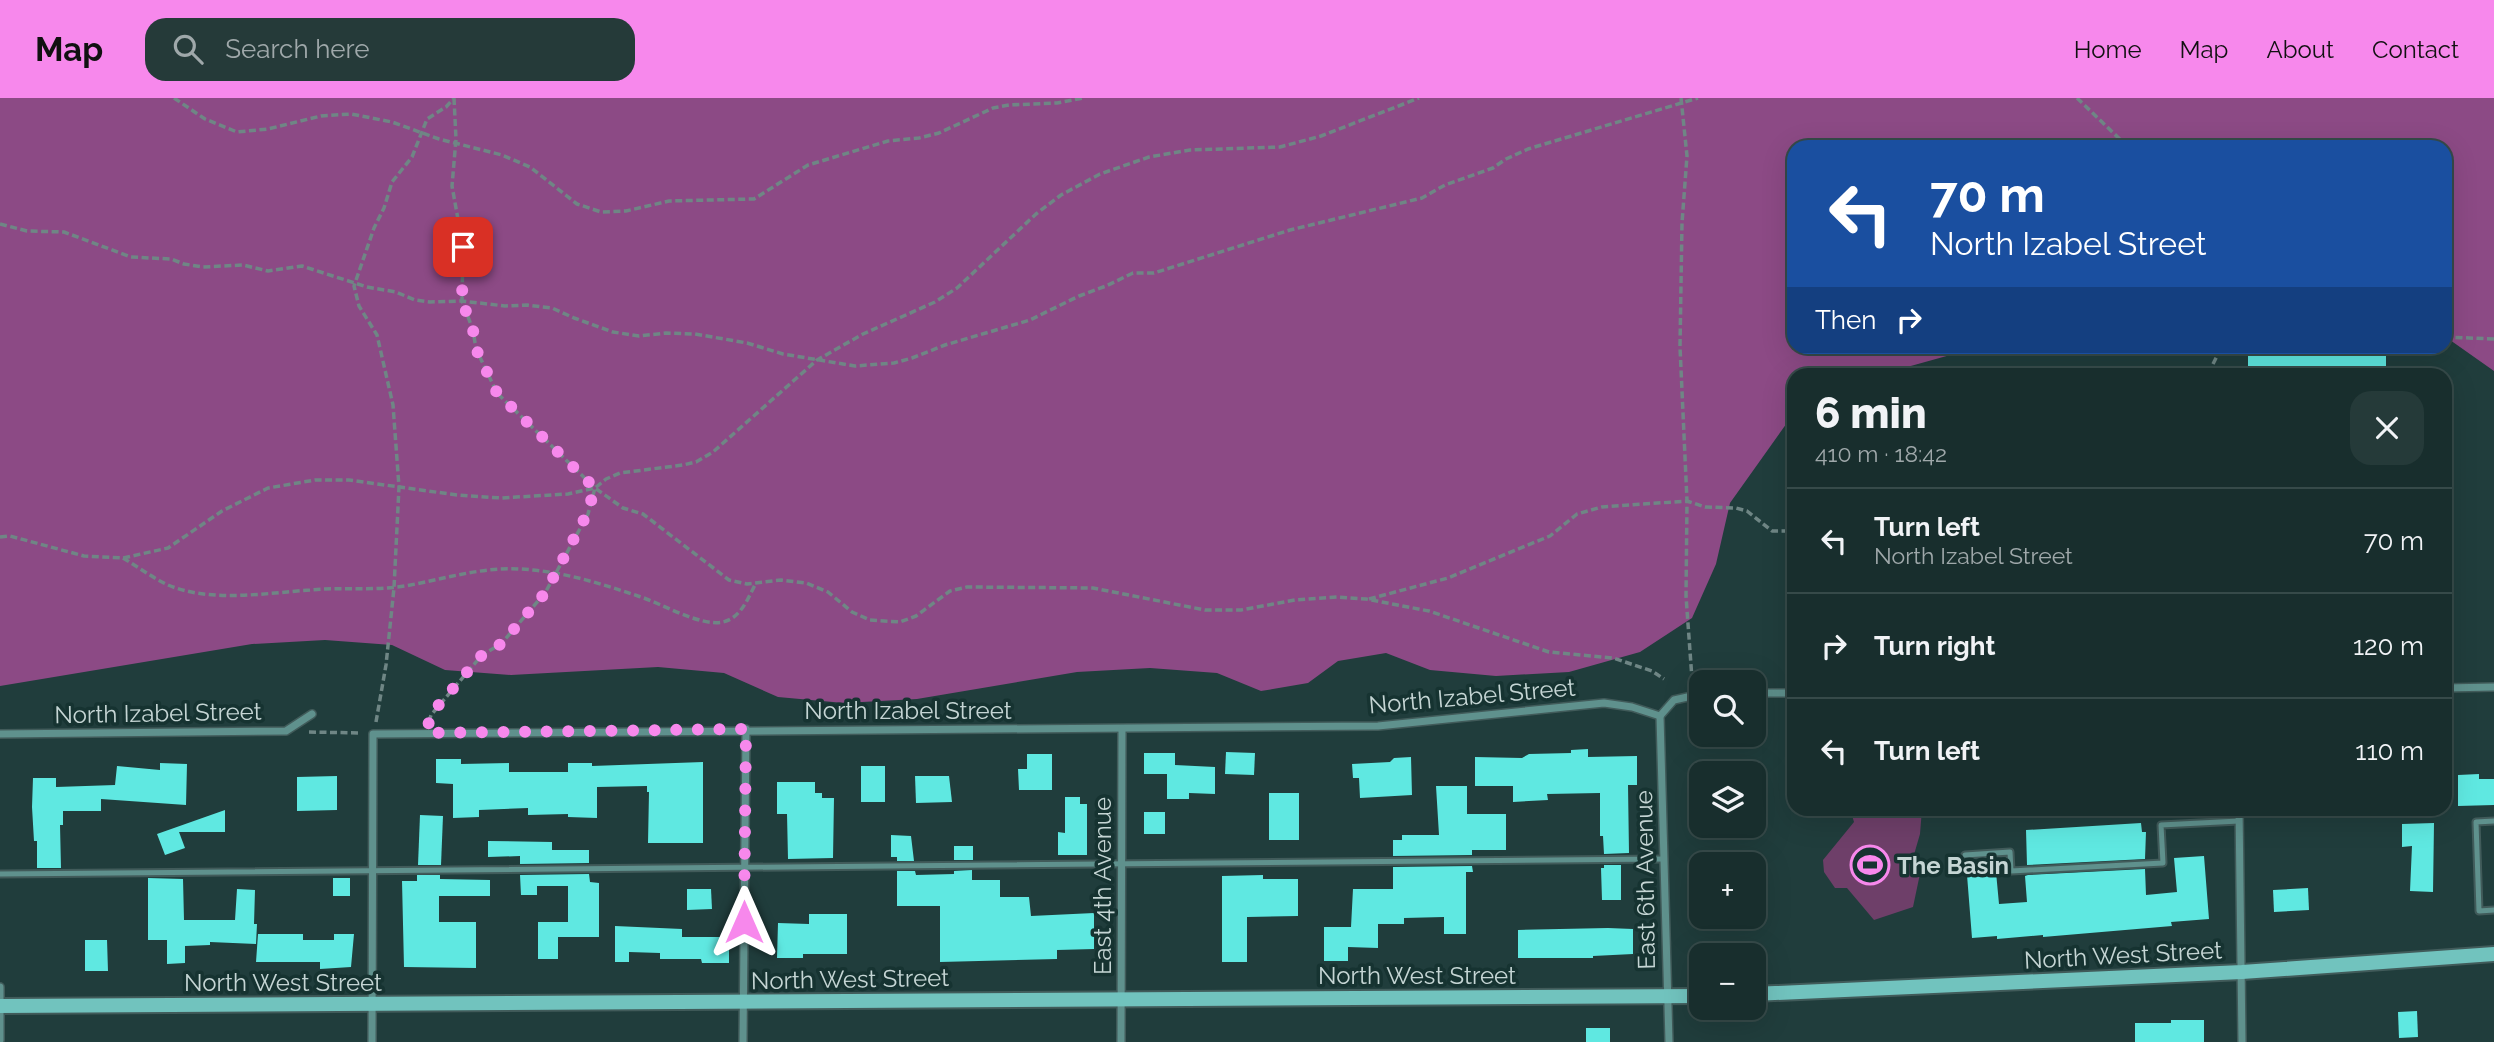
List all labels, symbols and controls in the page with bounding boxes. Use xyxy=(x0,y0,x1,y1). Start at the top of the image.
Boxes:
search box xyxy=(145,18,635,81)
text: Map xyxy=(35,30,103,69)
icon: search xyxy=(169,30,207,68)
text: Search here xyxy=(225,34,370,64)
text: Home xyxy=(2074,35,2142,64)
text: Map xyxy=(2180,35,2228,64)
text: About xyxy=(2266,35,2334,64)
text: Contact xyxy=(2372,35,2459,64)
text: 70 m xyxy=(1930,166,2045,223)
icon: left xyxy=(1815,168,1906,259)
pin xyxy=(433,217,493,277)
text: North Izabel Street xyxy=(1930,225,2207,262)
icon: arrive xyxy=(444,228,482,266)
icon: right xyxy=(1890,301,1928,339)
text: Then xyxy=(1815,305,1876,335)
text: 6 min xyxy=(1815,389,1927,438)
button: close xyxy=(2350,391,2424,465)
text: 410 m · 18:42 xyxy=(1815,440,1947,467)
text: Turn left xyxy=(1874,512,1980,542)
icon: left xyxy=(1815,522,1853,560)
text: 70 m xyxy=(2364,526,2424,556)
text: North Izabel Street xyxy=(1874,542,2073,569)
icon: right xyxy=(1815,627,1853,665)
text: Turn right xyxy=(1874,631,1995,661)
text: 120 m xyxy=(2353,631,2424,661)
map controls xyxy=(1689,670,1766,1020)
button: search xyxy=(1689,670,1766,747)
street label: North Izabel Street xyxy=(1367,673,1577,719)
street label: North Izabel Street xyxy=(804,696,1012,725)
street label: North Izabel Street xyxy=(54,697,262,729)
icon: left xyxy=(1815,732,1853,770)
text: Turn left xyxy=(1874,736,1980,766)
text: 110 m xyxy=(2355,736,2424,766)
button: layers xyxy=(1689,761,1766,838)
street label: East 6th Avenue xyxy=(1629,790,1661,970)
street label: East 4th Avenue xyxy=(1088,797,1117,975)
sports icon: The Basin xyxy=(1849,844,1891,886)
place label: The Basin xyxy=(1897,851,2009,880)
button: + xyxy=(1689,852,1766,929)
position arrow xyxy=(707,885,781,959)
street label: North West Street xyxy=(2023,935,2223,975)
button: − xyxy=(1689,943,1766,1020)
street label: North West Street xyxy=(1318,961,1516,990)
street label: North West Street xyxy=(751,963,949,995)
street label: North West Street xyxy=(184,968,382,997)

